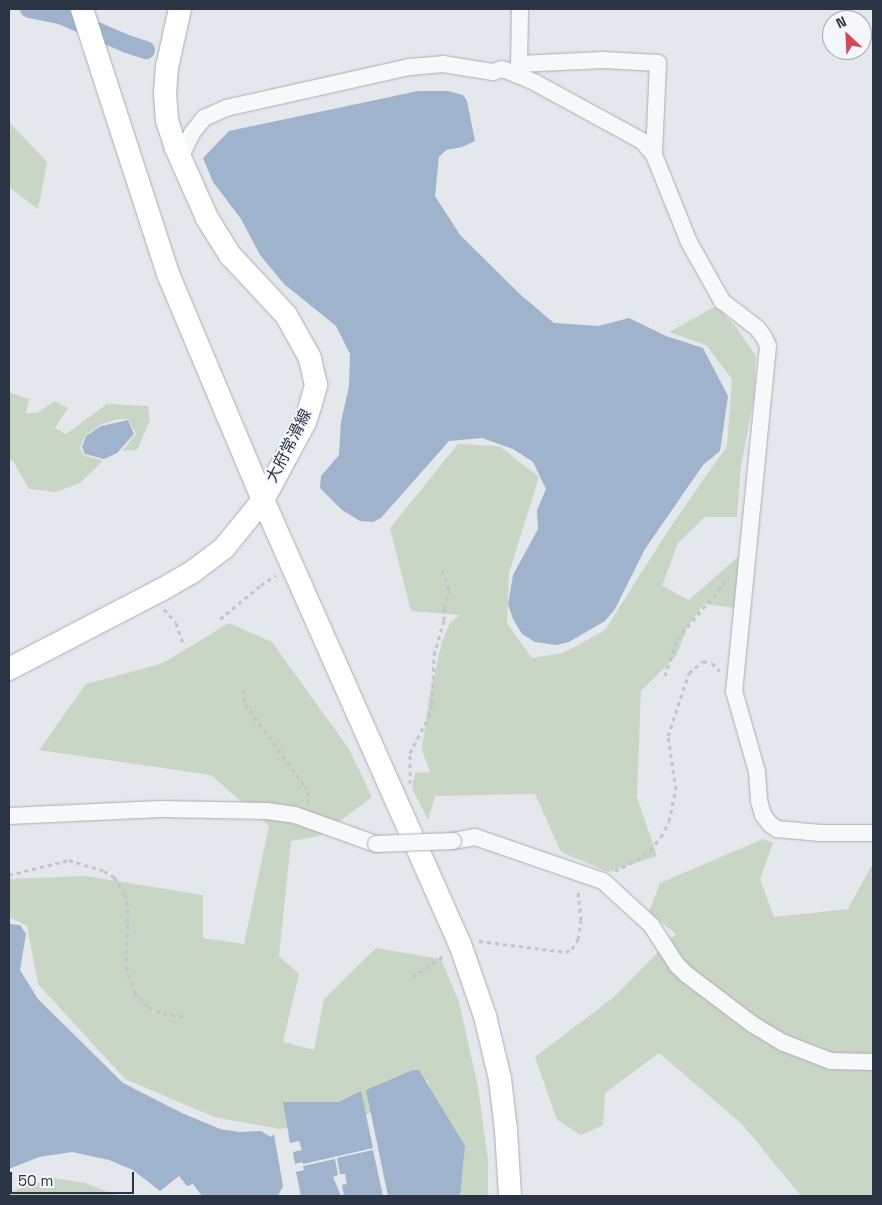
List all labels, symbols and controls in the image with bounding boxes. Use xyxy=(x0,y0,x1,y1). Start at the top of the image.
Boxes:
north arrow xyxy=(822,10,872,60)
text: N xyxy=(833,12,849,32)
street label: 大府常滑線 xyxy=(262,406,316,486)
scale bar xyxy=(12,1162,136,1194)
text: 50 m xyxy=(18,1171,53,1190)

